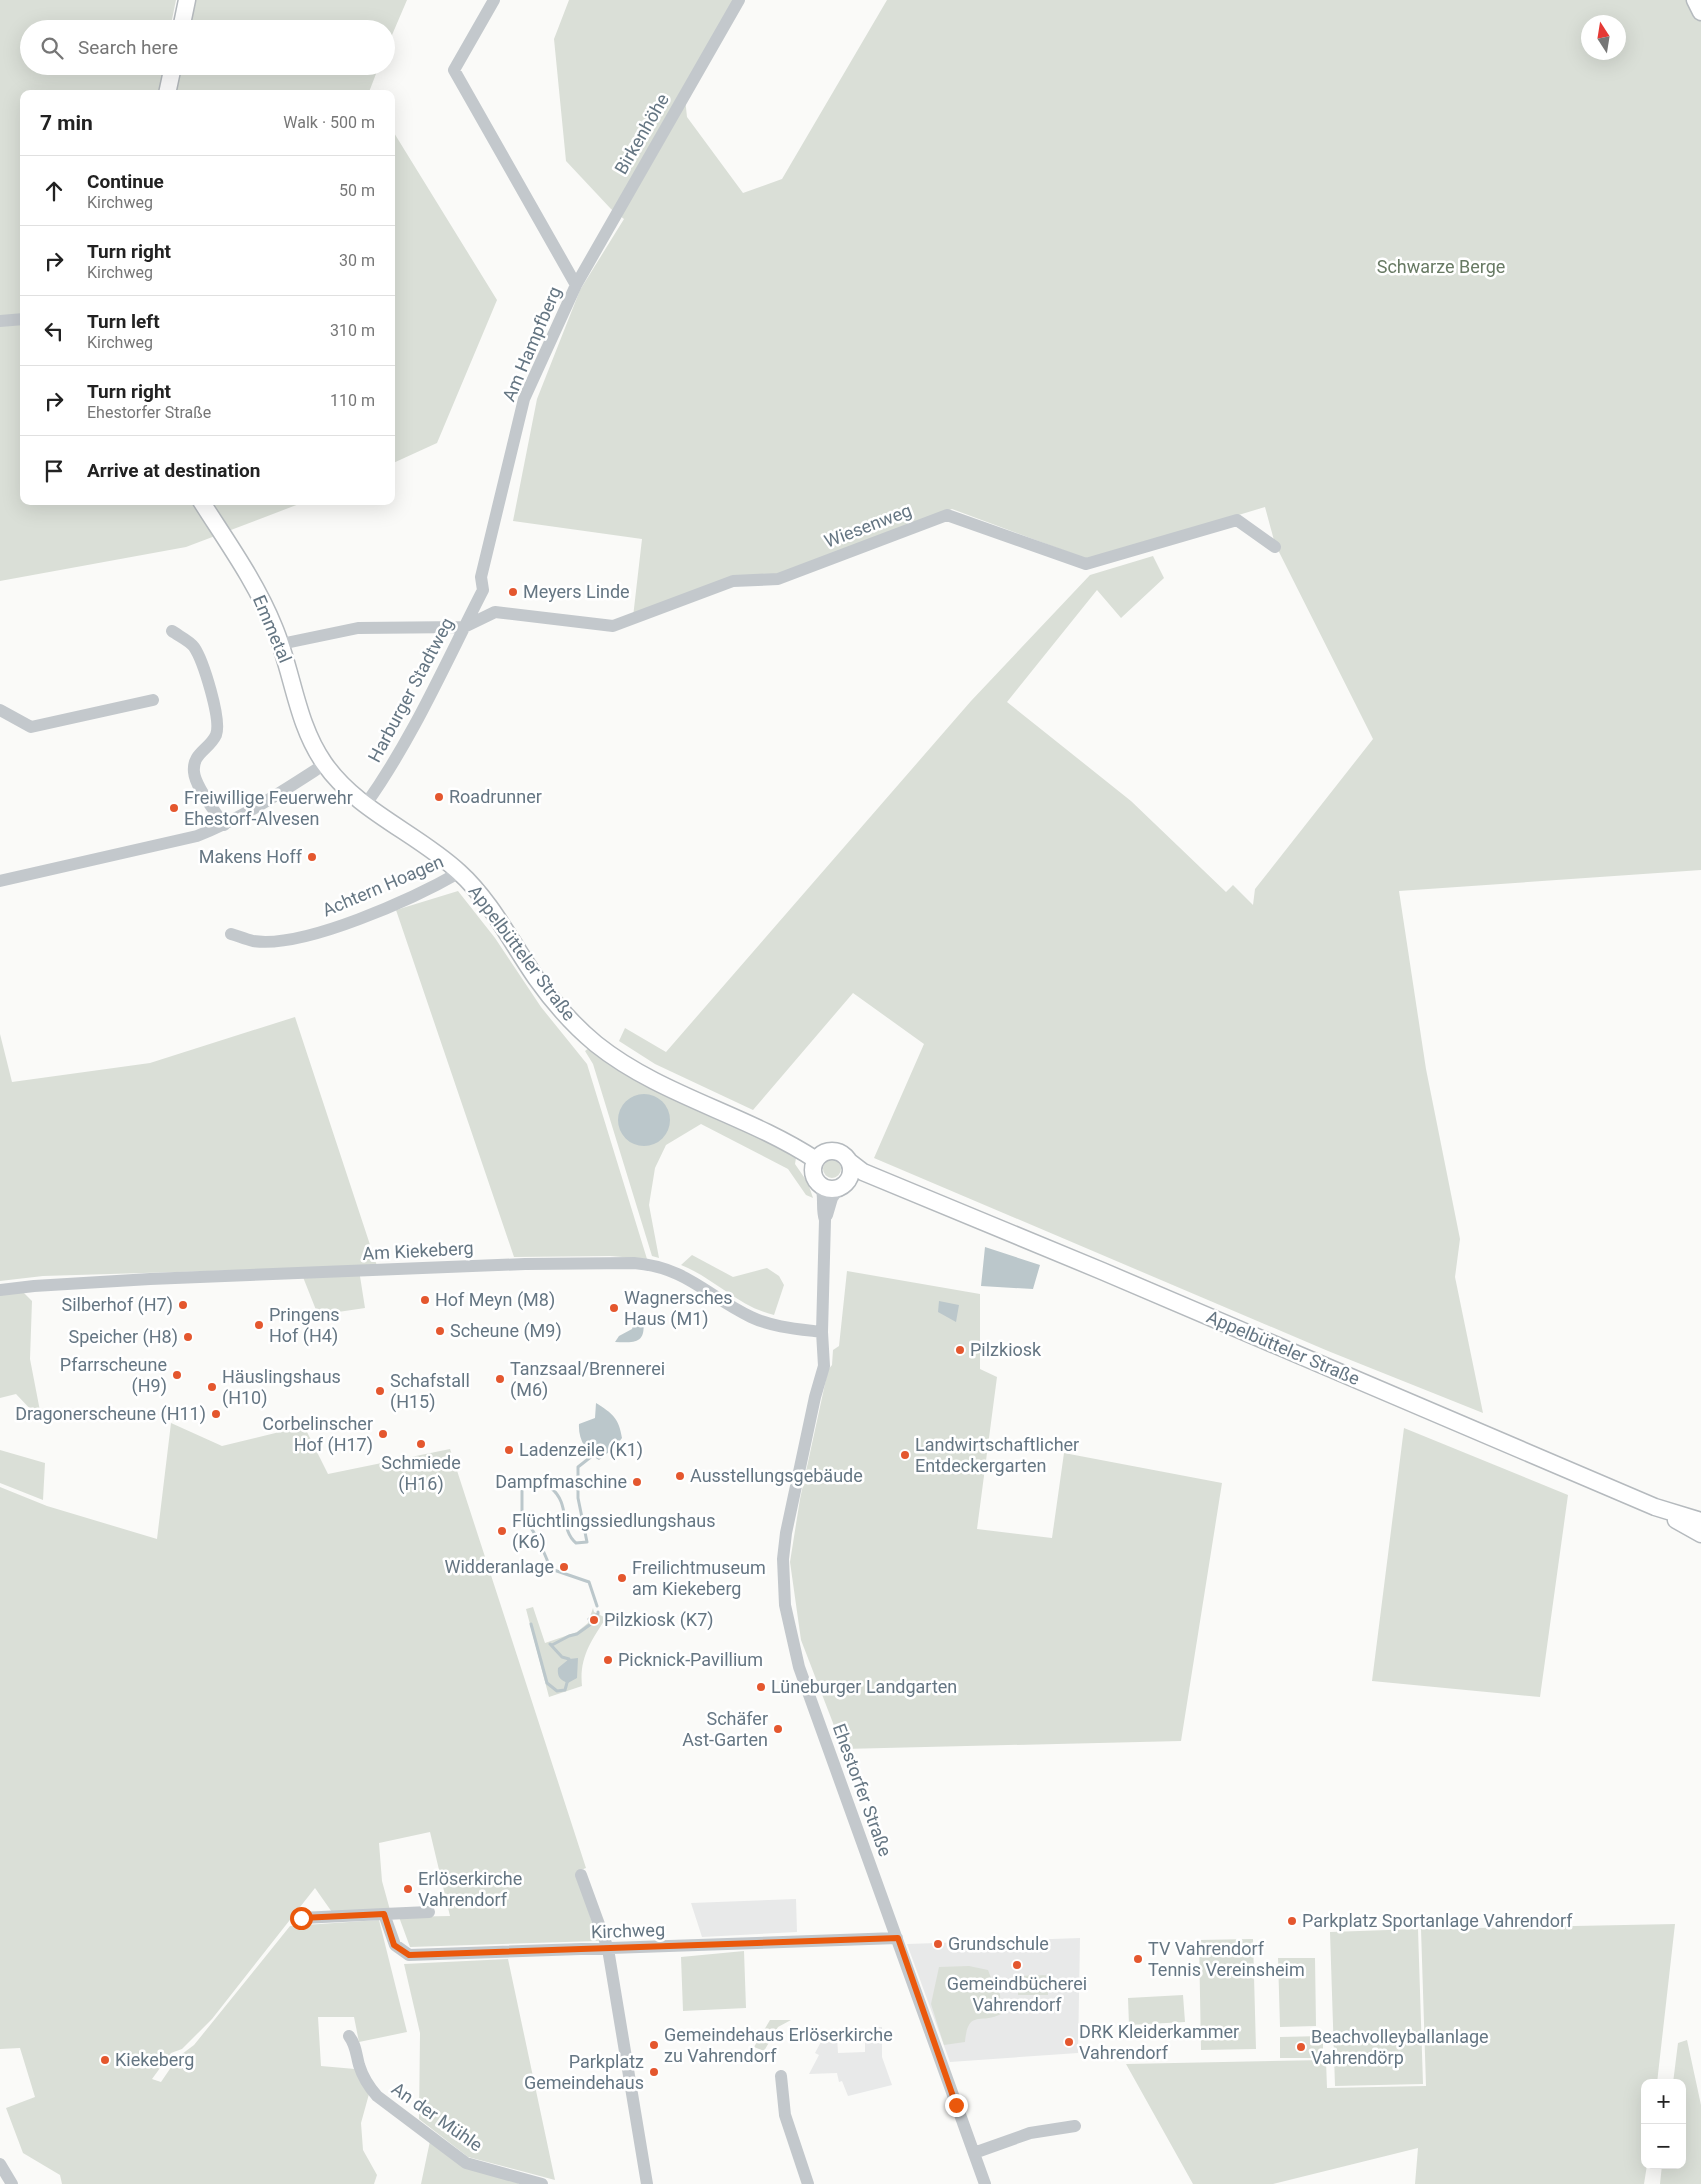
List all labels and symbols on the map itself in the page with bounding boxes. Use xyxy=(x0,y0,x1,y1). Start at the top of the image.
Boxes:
north arrow xyxy=(1581,15,1626,60)
street label: Birkenhöhe xyxy=(610,90,673,178)
park label: Schwarze Berge xyxy=(1377,256,1505,277)
street label: Am Hampfberg xyxy=(498,283,565,404)
street label: Wiesenweg xyxy=(821,499,914,552)
place label: Meyers Linde xyxy=(523,581,630,602)
marker: Meyers Linde xyxy=(507,586,519,598)
street label: Emmetal xyxy=(249,592,296,666)
street label: Harburger Stadtweg xyxy=(364,614,458,766)
place label: Roadrunner xyxy=(449,786,542,807)
place label: Freiwillige Feuerwehr Ehestorf-Alvesen xyxy=(184,787,353,829)
marker: Roadrunner xyxy=(433,791,445,803)
marker: Freiwillige Feuerwehr Ehestorf-Alvesen xyxy=(168,802,180,814)
place label: Makens Hoff xyxy=(199,846,303,867)
marker: Makens Hoff xyxy=(306,851,318,863)
street label: Achtern Hoagen xyxy=(319,851,447,921)
street label: Appelbütteler Straße xyxy=(465,881,580,1025)
street label: Am Kiekeberg xyxy=(362,1237,474,1264)
place label: Wagnersches Haus (M1) xyxy=(624,1287,733,1330)
place label: Hof Meyn (M8) xyxy=(435,1289,555,1311)
place label: Silberhof (H7) xyxy=(62,1294,173,1316)
marker: Hof Meyn (M8) xyxy=(419,1294,431,1306)
marker: Silberhof (H7) xyxy=(177,1299,189,1311)
marker: Wagnersches Haus (M1) xyxy=(608,1302,620,1314)
place label: Pringens Hof (H4) xyxy=(269,1304,340,1347)
street label: Appelbütteler Straße xyxy=(1204,1306,1363,1389)
marker: Pringens Hof (H4) xyxy=(253,1319,265,1331)
place label: Scheune (M9) xyxy=(450,1320,562,1342)
marker: Scheune (M9) xyxy=(434,1325,446,1337)
place label: Speicher (H8) xyxy=(68,1326,178,1348)
marker: Speicher (H8) xyxy=(182,1331,194,1343)
place label: Pilzkiosk xyxy=(970,1339,1042,1360)
marker: Pilzkiosk xyxy=(954,1344,966,1356)
place label: Pfarrscheune (H9) xyxy=(60,1354,167,1397)
place label: Tanzsaal/Brennerei (M6) xyxy=(510,1358,665,1401)
place label: Häuslingshaus (H10) xyxy=(222,1366,341,1409)
marker: Pfarrscheune (H9) xyxy=(171,1369,183,1381)
place label: Schafstall (H15) xyxy=(390,1370,470,1413)
marker: Tanzsaal/Brennerei (M6) xyxy=(494,1373,506,1385)
marker: Häuslingshaus (H10) xyxy=(206,1381,218,1393)
marker: Schafstall (H15) xyxy=(374,1385,386,1397)
place label: Dragonerscheune (H11) xyxy=(15,1403,206,1425)
marker: Dragonerscheune (H11) xyxy=(210,1408,222,1420)
place label: Corbelinscher Hof (H17) xyxy=(262,1413,373,1456)
marker: Corbelinscher Hof (H17) xyxy=(377,1428,389,1440)
place label: Landwirtschaftlicher Entdeckergarten xyxy=(915,1434,1079,1476)
marker: Schmiede (H16) xyxy=(415,1438,427,1450)
place label: Ladenzeile (K1) xyxy=(519,1439,643,1461)
marker: Ladenzeile (K1) xyxy=(503,1444,515,1456)
marker: Landwirtschaftlicher Entdeckergarten xyxy=(899,1449,911,1461)
place label: Schmiede (H16) xyxy=(381,1452,461,1495)
place label: Ausstellungsgebäude xyxy=(690,1465,863,1486)
marker: Ausstellungsgebäude xyxy=(674,1470,686,1482)
place label: Dampfmaschine xyxy=(495,1471,627,1492)
marker: Dampfmaschine xyxy=(631,1476,643,1488)
place label: Flüchtlingssiedlungshaus (K6) xyxy=(512,1510,715,1553)
marker: Flüchtlingssiedlungshaus (K6) xyxy=(496,1525,508,1537)
place label: Widderanlage xyxy=(445,1556,554,1577)
place label: Freilichtmuseum am Kiekeberg xyxy=(632,1557,766,1599)
marker: Widderanlage xyxy=(558,1561,570,1573)
marker: Freilichtmuseum am Kiekeberg xyxy=(616,1572,628,1584)
place label: Pilzkiosk (K7) xyxy=(604,1609,714,1631)
marker: Pilzkiosk (K7) xyxy=(588,1614,600,1626)
place label: Picknick-Pavillium xyxy=(618,1649,763,1670)
marker: Picknick-Pavillium xyxy=(602,1654,614,1666)
place label: Lüneburger Landgarten xyxy=(771,1676,957,1697)
marker: Lüneburger Landgarten xyxy=(755,1681,767,1693)
place label: Schäfer Ast-Garten xyxy=(682,1708,768,1750)
street label: Ehestorfer Straße xyxy=(829,1721,896,1859)
marker: Schäfer Ast-Garten xyxy=(772,1723,784,1735)
place label: Erlöserkirche Vahrendorf xyxy=(418,1868,522,1910)
marker: Erlöserkirche Vahrendorf xyxy=(402,1883,414,1895)
route start xyxy=(290,1907,313,1930)
place label: Parkplatz Sportanlage Vahrendorf xyxy=(1302,1910,1573,1931)
marker: Parkplatz Sportanlage Vahrendorf xyxy=(1286,1915,1298,1927)
street label: Kirchweg xyxy=(591,1919,665,1942)
place label: Grundschule xyxy=(948,1933,1049,1954)
marker: Grundschule xyxy=(932,1938,944,1950)
place label: TV Vahrendorf Tennis Vereinsheim xyxy=(1148,1938,1305,1980)
marker: TV Vahrendorf Tennis Vereinsheim xyxy=(1132,1953,1144,1965)
marker: Gemeindbücherei Vahrendorf xyxy=(1011,1959,1023,1971)
place label: Gemeindbücherei Vahrendorf xyxy=(947,1973,1087,2015)
place label: DRK Kleiderkammer Vahrendorf xyxy=(1079,2021,1239,2063)
place label: Gemeindehaus Erlöserkirche zu Vahrendorf xyxy=(664,2024,893,2066)
place label: Beachvolleyballanlage Vahrendörp xyxy=(1311,2026,1489,2068)
marker: DRK Kleiderkammer Vahrendorf xyxy=(1063,2036,1075,2048)
marker: Gemeindehaus Erlöserkirche zu Vahrendorf xyxy=(648,2039,660,2051)
marker: Beachvolleyballanlage Vahrendörp xyxy=(1295,2041,1307,2053)
place label: Kiekeberg xyxy=(115,2049,194,2070)
place label: Parkplatz Gemeindehaus xyxy=(524,2051,644,2093)
marker: Kiekeberg xyxy=(99,2054,111,2066)
marker: Parkplatz Gemeindehaus xyxy=(648,2066,660,2078)
street label: An der Mühle xyxy=(388,2078,487,2156)
route end xyxy=(945,2094,968,2117)

